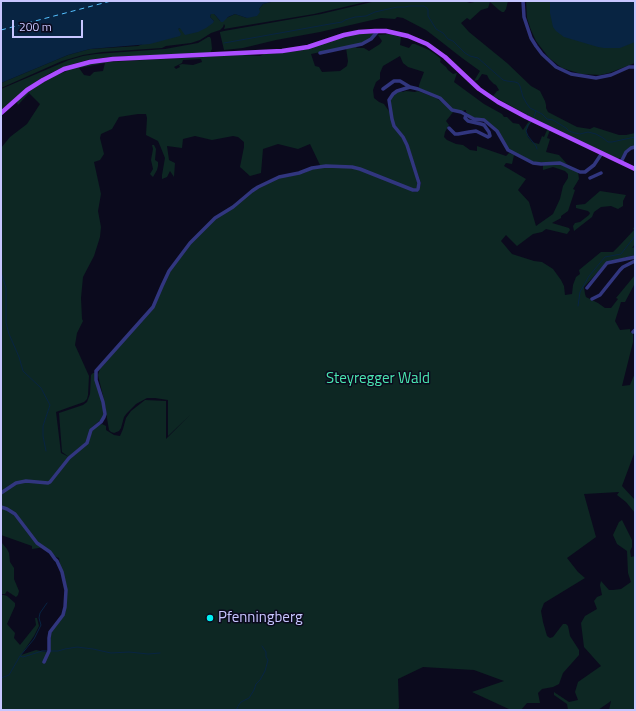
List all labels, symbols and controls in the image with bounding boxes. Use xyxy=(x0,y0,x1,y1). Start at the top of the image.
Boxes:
scale bar xyxy=(14,12,85,38)
text: 200 m xyxy=(19,17,52,36)
park label: Steyregger Wald xyxy=(326,370,430,388)
place label: Pfenningberg xyxy=(218,609,303,627)
marker: Pfenningberg xyxy=(205,613,215,623)

